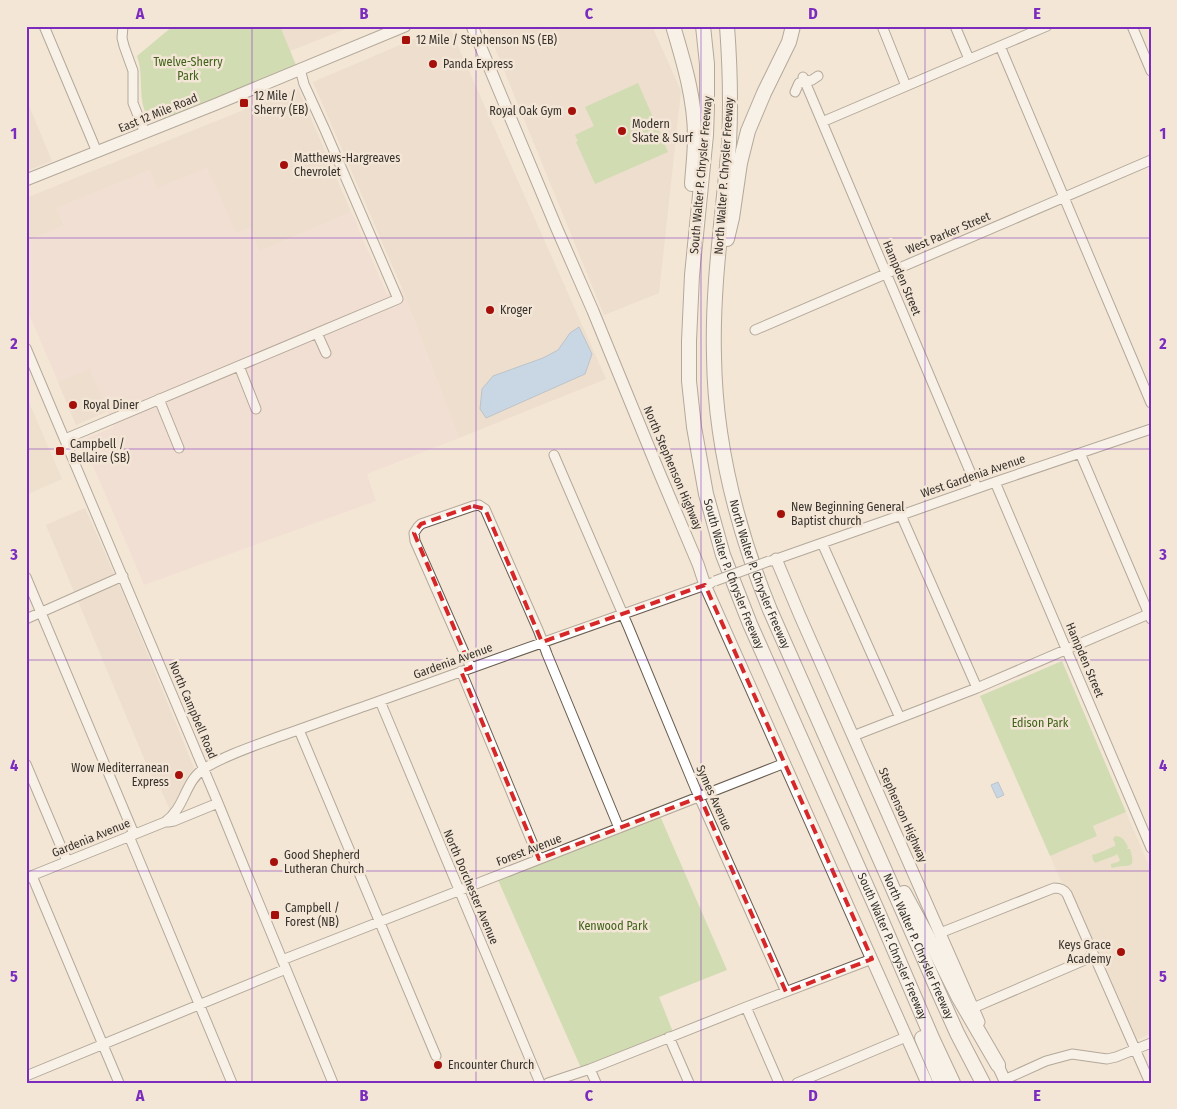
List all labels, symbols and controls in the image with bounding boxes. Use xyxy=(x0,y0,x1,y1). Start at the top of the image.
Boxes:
text: A xyxy=(135,4,145,23)
text: B xyxy=(360,4,369,23)
text: C xyxy=(585,4,594,23)
text: D xyxy=(808,4,818,23)
text: E xyxy=(1033,4,1041,23)
place label: 12 Mile / Stephenson NS (EB) xyxy=(416,33,558,47)
marker: 12 Mile / Stephenson NS (EB) xyxy=(400,34,412,46)
park label: Twelve-Sherry Park xyxy=(153,55,223,83)
place label: Panda Express xyxy=(443,57,513,71)
marker: Panda Express xyxy=(427,58,439,70)
place label: 12 Mile / Sherry (EB) xyxy=(254,89,308,117)
street label: East 12 Mile Road xyxy=(116,91,200,135)
street label: South Walter P. Chrysler Freeway xyxy=(687,95,715,254)
street label: North Walter P. Chrysler Freeway xyxy=(712,96,737,255)
marker: 12 Mile / Sherry (EB) xyxy=(238,97,250,109)
place label: Royal Oak Gym xyxy=(489,104,562,118)
marker: Royal Oak Gym xyxy=(566,105,578,117)
place label: Modern Skate & Surf xyxy=(632,117,694,145)
text: 1 xyxy=(11,124,17,143)
text: 1 xyxy=(1160,124,1166,143)
marker: Modern Skate & Surf xyxy=(616,125,628,137)
place label: Matthews-Hargreaves Chevrolet xyxy=(294,151,400,179)
marker: Matthews-Hargreaves Chevrolet xyxy=(278,159,290,171)
street label: West Parker Street xyxy=(904,209,992,257)
street label: Hampden Street xyxy=(880,239,924,318)
place label: Kroger xyxy=(500,303,533,317)
marker: Kroger xyxy=(484,304,496,316)
text: 2 xyxy=(9,334,18,353)
text: 2 xyxy=(1158,334,1167,353)
place label: Royal Diner xyxy=(83,398,140,412)
marker: Royal Diner xyxy=(67,399,79,411)
street label: North Stephenson Highway xyxy=(641,404,706,533)
place label: Campbell / Bellaire (SB) xyxy=(70,437,130,465)
marker: Campbell / Bellaire (SB) xyxy=(54,445,66,457)
street label: West Gardenia Avenue xyxy=(919,451,1027,500)
street label: South Walter P. Chrysler Freeway xyxy=(701,497,767,652)
street label: North Walter P. Chrysler Freeway xyxy=(727,498,793,651)
place label: New Beginning General Baptist church xyxy=(791,500,904,528)
marker: New Beginning General Baptist church xyxy=(775,508,787,520)
text: 3 xyxy=(9,545,18,564)
text: 3 xyxy=(1158,545,1167,564)
street label: Hampden Street xyxy=(1063,621,1107,700)
street label: Gardenia Avenue xyxy=(412,640,494,682)
street label: North Campbell Road xyxy=(166,659,220,761)
park label: Edison Park xyxy=(1012,716,1069,730)
text: 4 xyxy=(10,756,18,775)
text: 4 xyxy=(1159,756,1167,775)
place label: Wow Mediterranean Express xyxy=(71,761,169,789)
street label: Symes Avenue xyxy=(693,763,735,833)
street label: Stephenson Highway xyxy=(876,765,930,865)
marker: Wow Mediterranean Express xyxy=(173,769,185,781)
street label: Gardenia Avenue xyxy=(50,816,132,860)
street label: North Dorchester Avenue xyxy=(440,828,502,947)
street label: Forest Avenue xyxy=(494,831,564,869)
place label: Good Shepherd Lutheran Church xyxy=(284,848,364,876)
marker: Good Shepherd Lutheran Church xyxy=(268,856,280,868)
street label: South Walter P. Chrysler Freeway xyxy=(854,871,931,1022)
street label: North Walter P. Chrysler Freeway xyxy=(880,871,957,1022)
place label: Campbell / Forest (NB) xyxy=(285,901,340,929)
marker: Campbell / Forest (NB) xyxy=(269,909,281,921)
park label: Kenwood Park xyxy=(578,919,648,933)
place label: Keys Grace Academy xyxy=(1058,938,1112,966)
marker: Keys Grace Academy xyxy=(1115,946,1127,958)
text: 5 xyxy=(10,967,18,986)
text: 5 xyxy=(1159,967,1167,986)
place label: Encounter Church xyxy=(448,1058,534,1072)
marker: Encounter Church xyxy=(432,1059,444,1071)
text: A xyxy=(135,1086,145,1105)
text: B xyxy=(360,1086,369,1105)
text: C xyxy=(585,1086,594,1105)
text: D xyxy=(808,1086,818,1105)
text: E xyxy=(1033,1086,1041,1105)

